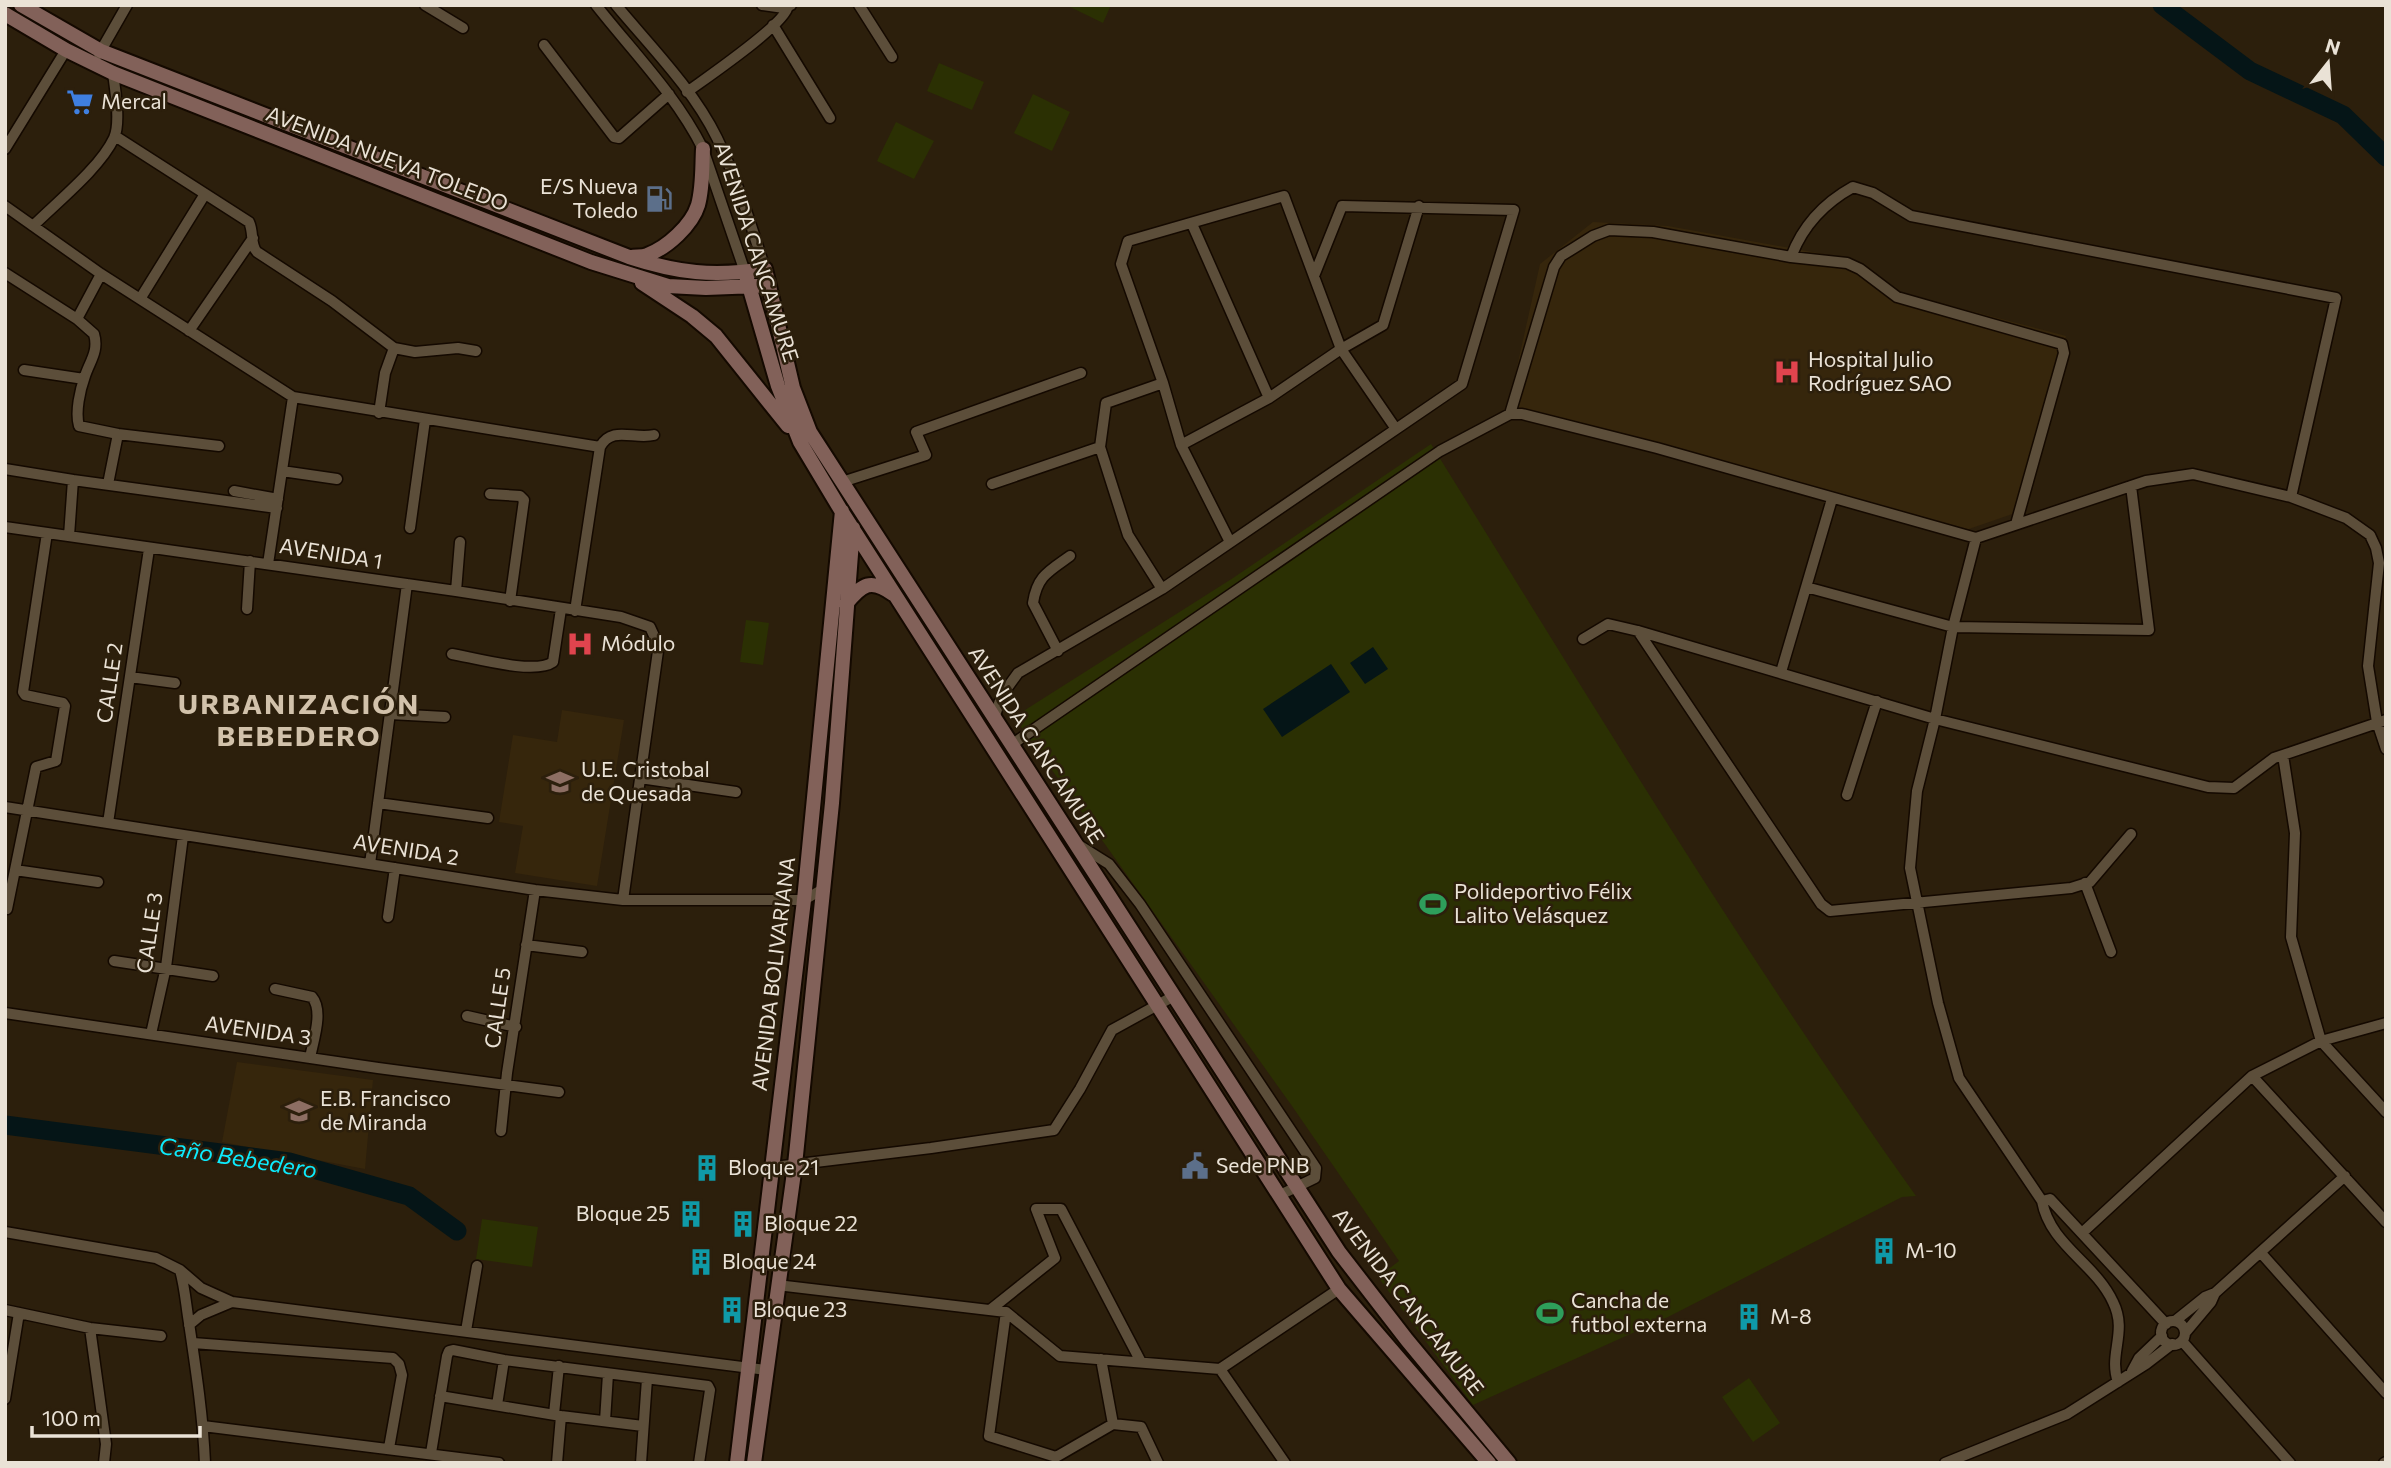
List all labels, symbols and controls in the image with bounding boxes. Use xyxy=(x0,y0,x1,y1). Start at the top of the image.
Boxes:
north arrow xyxy=(2293,28,2363,98)
text: N xyxy=(2323,33,2343,59)
supermarket icon: Mercal xyxy=(65,87,95,117)
place label: Mercal xyxy=(101,88,167,113)
street label: AVENIDA NUEVA TOLEDO xyxy=(263,100,512,215)
street label: AVENIDA CANCAMURE xyxy=(710,138,805,365)
place label: E/S Nueva Toledo xyxy=(540,173,638,222)
fuel station icon: E/S Nueva Toledo xyxy=(644,184,674,214)
place label: Hospital Julio Rodríguez SAO xyxy=(1808,346,1952,395)
hospital icon: Hospital Julio Rodríguez SAO xyxy=(1772,357,1802,387)
street label: AVENIDA 1 xyxy=(278,532,384,573)
hospital icon: Módulo xyxy=(565,629,595,659)
place label: Módulo xyxy=(601,630,675,655)
street label: CALLE 2 xyxy=(90,641,127,725)
street label: AVENIDA CANCAMURE xyxy=(964,641,1110,848)
district label: URBANIZACIÓN BEBEDERO xyxy=(178,686,420,752)
place label: U.E. Cristobal de Quesada xyxy=(581,756,710,805)
school or university icon: U.E. Cristobal de Quesada xyxy=(545,767,575,797)
street label: AVENIDA 2 xyxy=(352,828,461,869)
street label: AVENIDA BOLIVARIANA xyxy=(746,855,799,1092)
place label: Polideportivo Félix Lalito Velásquez xyxy=(1454,878,1632,927)
sports icon: Polideportivo Félix Lalito Velásquez xyxy=(1418,889,1448,919)
street label: CALLE 3 xyxy=(130,891,167,975)
street label: CALLE 5 xyxy=(478,966,515,1050)
street label: AVENIDA 3 xyxy=(204,1010,313,1049)
place label: E.B. Francisco de Miranda xyxy=(320,1085,451,1134)
school or university icon: E.B. Francisco de Miranda xyxy=(284,1096,314,1126)
water label: Caño Bebedero xyxy=(157,1131,319,1183)
public building icon: Sede PNB xyxy=(1180,1151,1210,1181)
place label: Sede PNB xyxy=(1216,1152,1309,1177)
building icon: Bloque 21 xyxy=(692,1153,722,1183)
place label: Bloque 21 xyxy=(728,1154,819,1179)
building icon: Bloque 25 xyxy=(676,1199,706,1229)
place label: Bloque 25 xyxy=(576,1200,670,1225)
street label: AVENIDA CANCAMURE xyxy=(1328,1203,1490,1399)
building icon: Bloque 22 xyxy=(728,1209,758,1239)
place label: Bloque 22 xyxy=(764,1210,858,1235)
building icon: M-10 xyxy=(1869,1236,1899,1266)
place label: M-10 xyxy=(1905,1237,1957,1262)
building icon: Bloque 24 xyxy=(686,1247,716,1277)
place label: Bloque 24 xyxy=(722,1248,817,1273)
place label: Cancha de futbol externa xyxy=(1571,1287,1707,1336)
building icon: Bloque 23 xyxy=(717,1295,747,1325)
place label: Bloque 23 xyxy=(753,1296,847,1321)
sports icon: Cancha de futbol externa xyxy=(1535,1298,1565,1328)
building icon: M-8 xyxy=(1734,1302,1764,1332)
place label: M-8 xyxy=(1770,1303,1812,1328)
scale bar xyxy=(32,1394,200,1438)
text: 100 m xyxy=(42,1405,101,1430)

